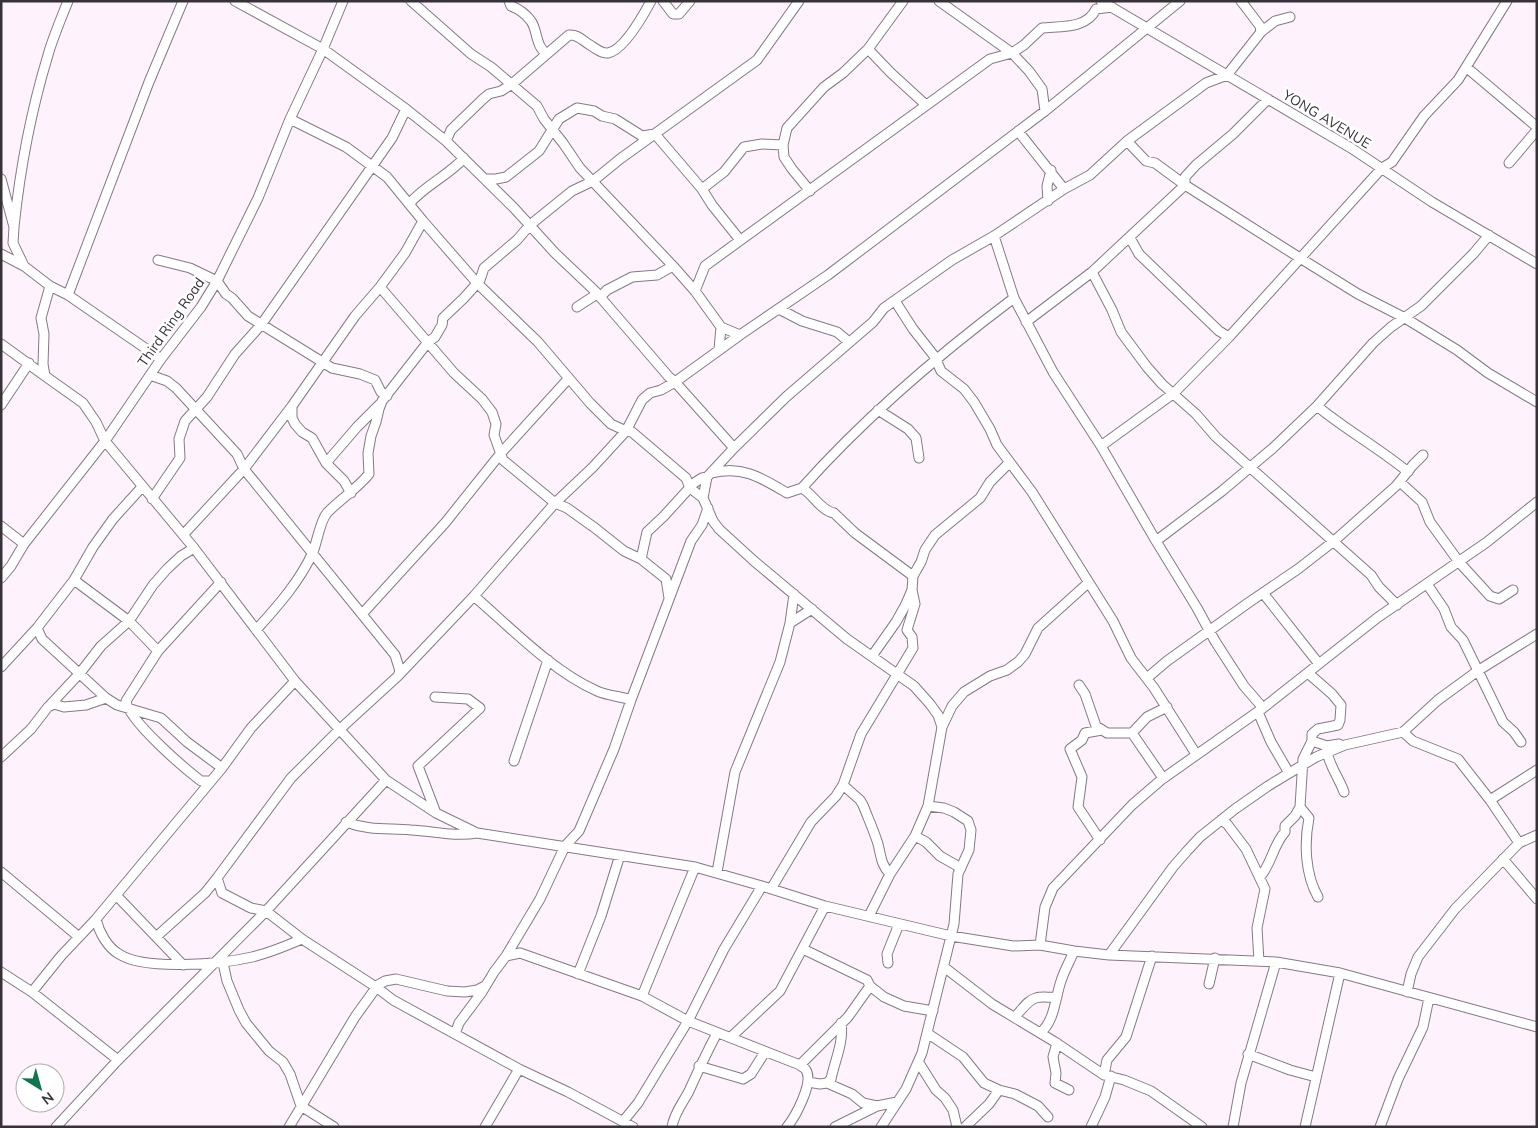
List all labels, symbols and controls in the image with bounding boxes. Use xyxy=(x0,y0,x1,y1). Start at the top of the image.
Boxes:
street label: YONG AVENUE xyxy=(1279,85,1374,152)
street label: Third Ring Road xyxy=(134,274,208,370)
north arrow xyxy=(15,1063,65,1113)
text: N xyxy=(38,1088,57,1109)

